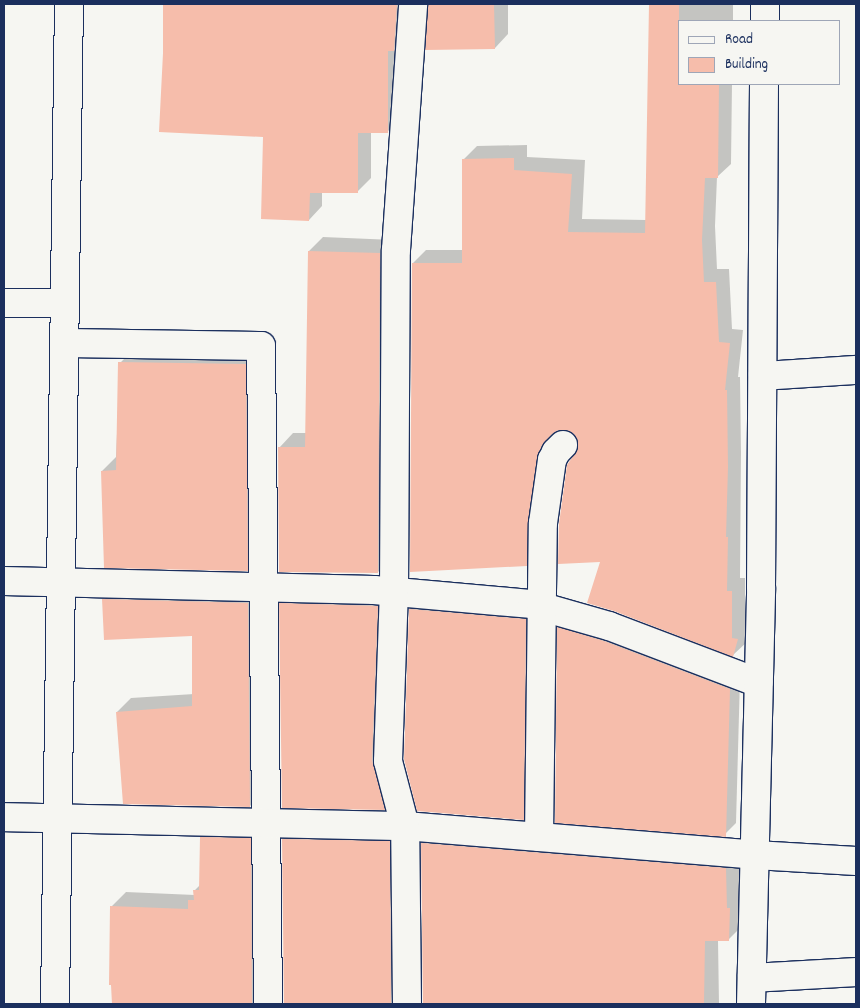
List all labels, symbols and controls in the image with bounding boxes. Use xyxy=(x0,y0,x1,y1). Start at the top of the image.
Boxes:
legend xyxy=(678,20,840,85)
text: Road xyxy=(725,29,753,51)
text: Building xyxy=(725,54,768,76)

